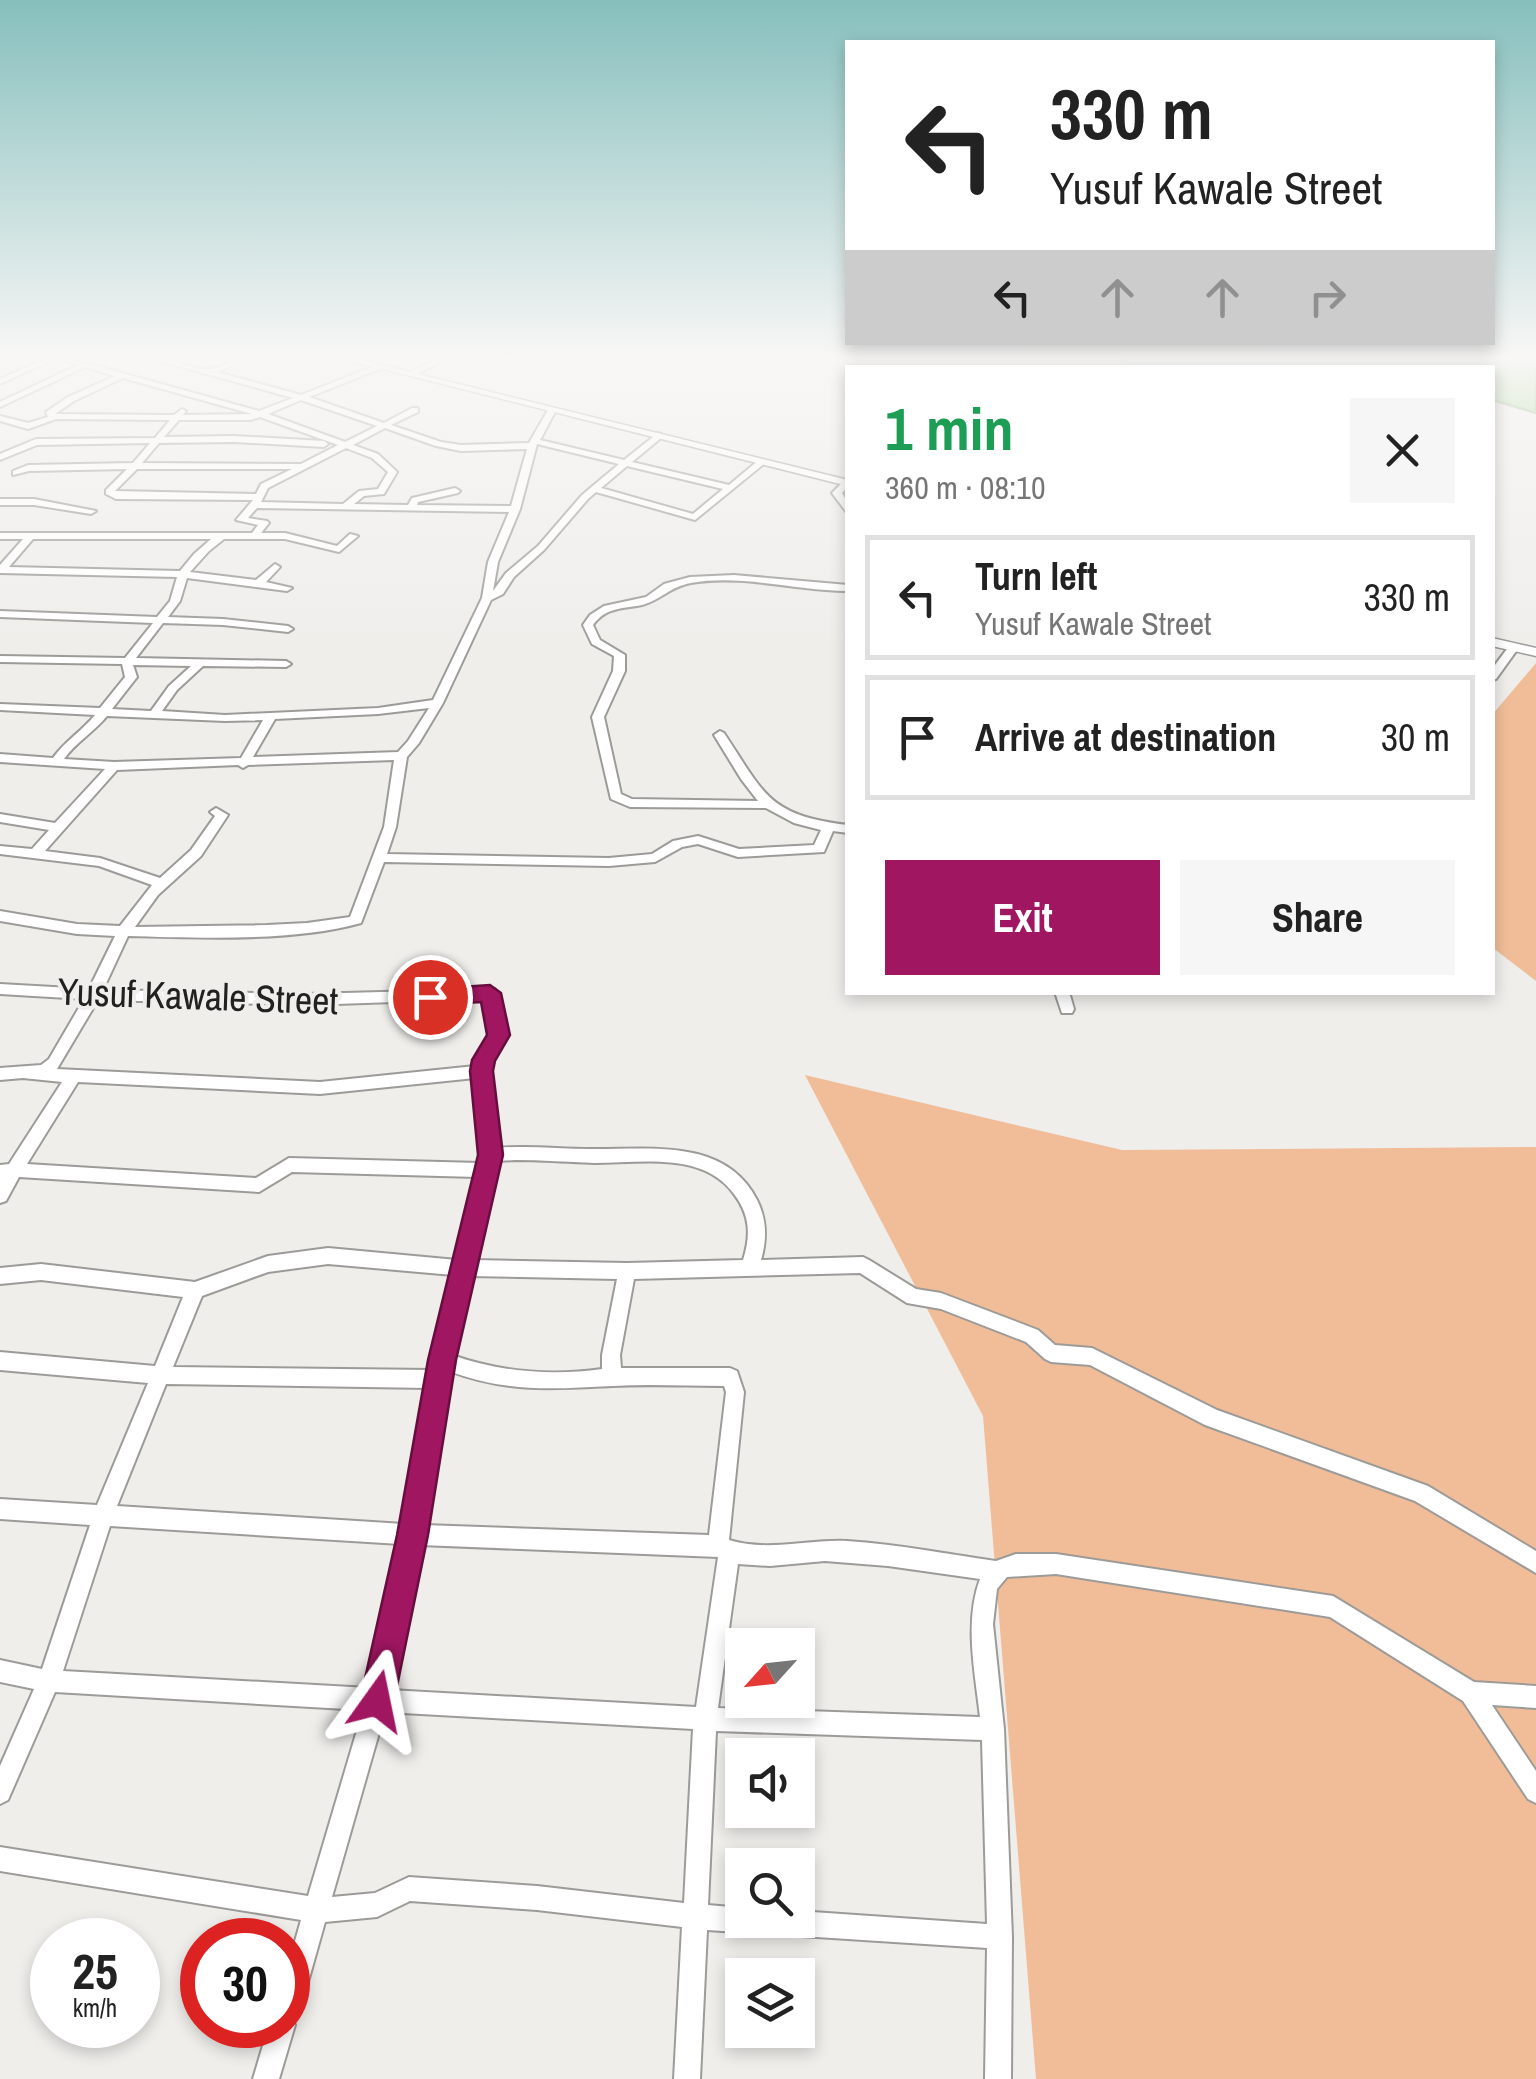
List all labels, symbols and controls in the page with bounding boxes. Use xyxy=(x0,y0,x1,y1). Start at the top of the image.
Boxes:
text: 330 m xyxy=(1050,67,1213,161)
icon: left xyxy=(885,80,1015,210)
text: Yusuf Kawale Street xyxy=(1050,157,1382,218)
icon: left xyxy=(985,270,1040,325)
icon: ahead xyxy=(1090,270,1145,325)
icon: ahead xyxy=(1195,270,1250,325)
icon: right xyxy=(1300,270,1355,325)
text: 1 min xyxy=(885,388,1014,469)
button: close xyxy=(1350,398,1455,503)
text: 360 m · 08:10 xyxy=(885,466,1045,509)
text: Turn left xyxy=(975,551,1097,602)
icon: left xyxy=(890,570,945,625)
text: 330 m xyxy=(1363,572,1450,623)
text: Yusuf Kawale Street xyxy=(975,602,1211,645)
icon: arrive xyxy=(890,710,945,765)
text: Arrive at destination xyxy=(975,712,1276,763)
text: 30 m xyxy=(1381,712,1450,763)
button: Exit xyxy=(885,860,1160,975)
button: Share xyxy=(1180,860,1455,975)
pin xyxy=(388,955,473,1040)
street label: Yusuf Kawale Street xyxy=(57,966,339,1026)
icon: arrive xyxy=(403,970,458,1025)
north arrow xyxy=(725,1628,815,1718)
map controls xyxy=(725,1628,815,2048)
position arrow xyxy=(325,1649,429,1753)
button: sound xyxy=(725,1738,815,1828)
button: search xyxy=(725,1848,815,1938)
speed limit sign: 30 xyxy=(180,1918,310,2048)
text: 25 xyxy=(72,1937,118,2005)
button: layers xyxy=(725,1958,815,2048)
text: km/h xyxy=(73,1991,117,2025)

